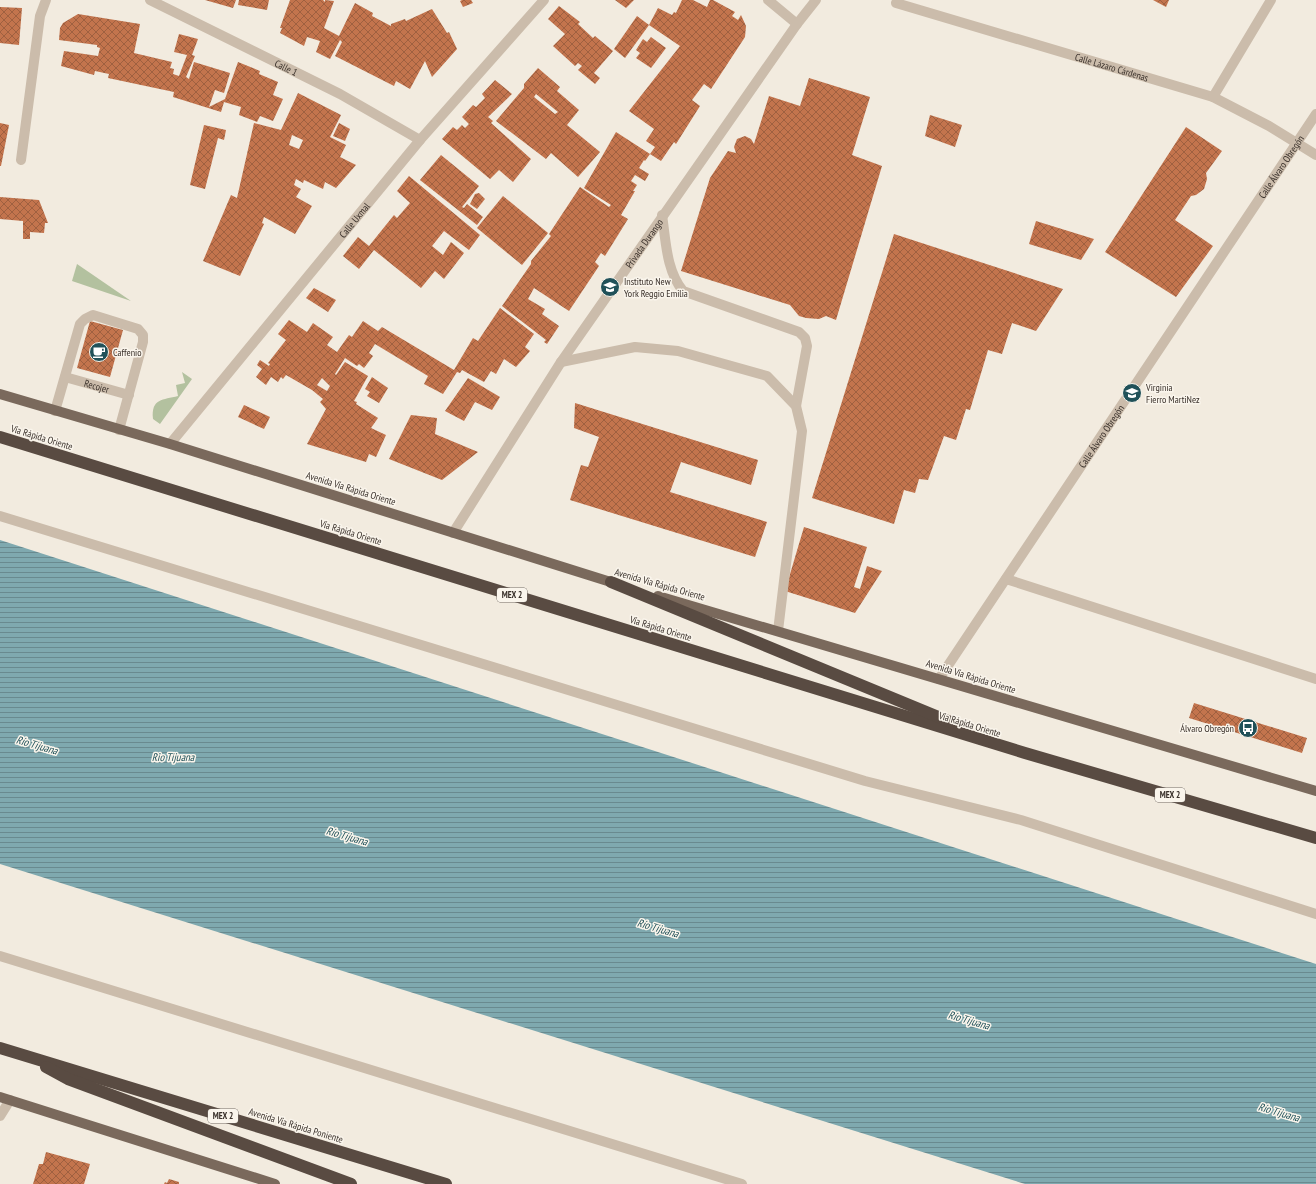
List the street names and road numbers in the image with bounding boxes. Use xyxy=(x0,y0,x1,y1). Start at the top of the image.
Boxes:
street label: Calle Lázaro Cárdenas xyxy=(1073,50,1150,85)
street label: Calle 1 xyxy=(272,57,300,79)
street label: Calle Álvaro Obregón xyxy=(1256,133,1307,201)
street label: Calle Uxmal xyxy=(336,200,373,241)
street label: Privada Durango xyxy=(623,217,666,271)
street label: Recojer xyxy=(83,377,111,396)
street label: Calle Álvaro Obregón xyxy=(1076,402,1127,470)
street label: Vía Rápida Oriente xyxy=(8,422,74,453)
street label: Avenida Vía Rápida Oriente xyxy=(304,469,397,508)
street label: Vía Rápida Oriente xyxy=(317,517,383,548)
street label: Avenida Vía Rápida Oriente xyxy=(613,565,706,604)
road number: MEX 2 xyxy=(497,588,527,602)
street label: Vía Rápida Oriente xyxy=(627,613,693,644)
street label: Avenida Vía Rápida Oriente xyxy=(924,657,1017,696)
street label: Vía Rápida Oriente xyxy=(936,709,1002,740)
road number: MEX 2 xyxy=(1155,788,1185,802)
street label: Avenida Vía Rápida Poniente xyxy=(247,1105,345,1146)
road number: MEX 2 xyxy=(208,1109,238,1123)

